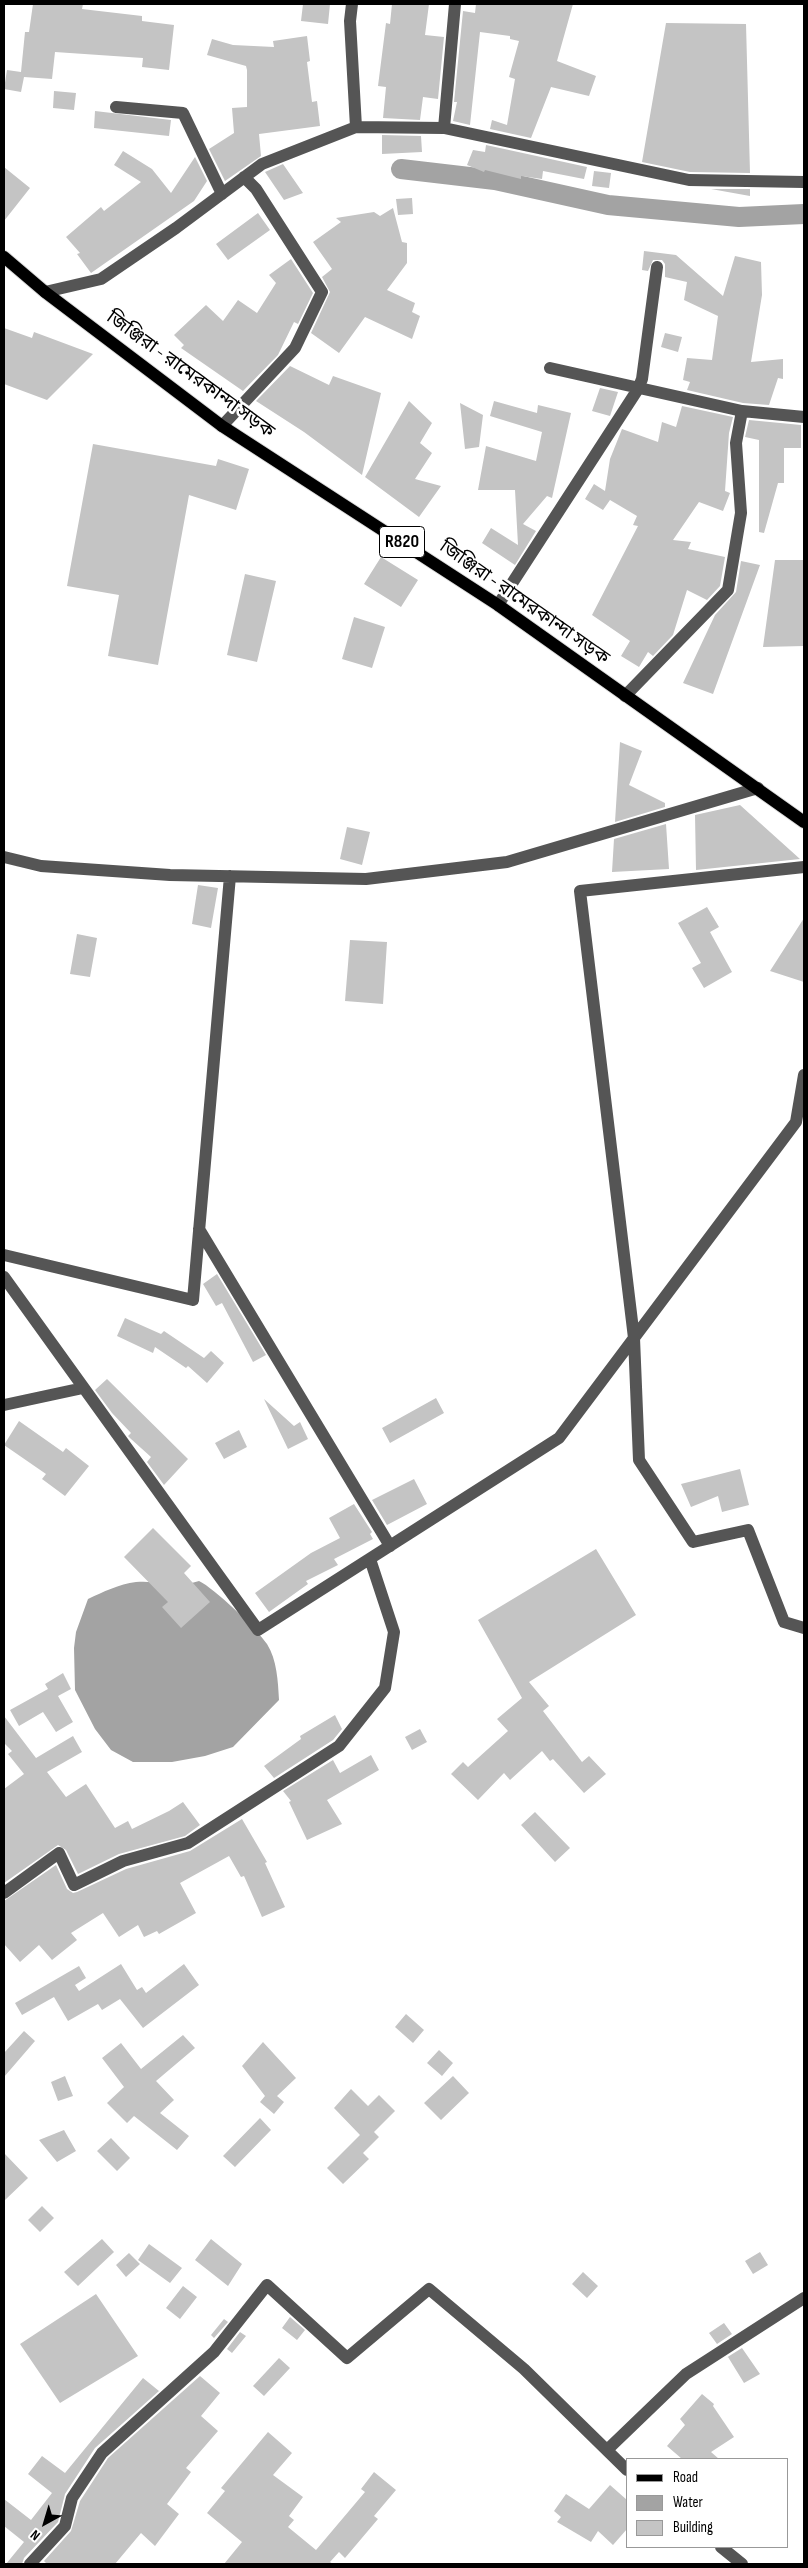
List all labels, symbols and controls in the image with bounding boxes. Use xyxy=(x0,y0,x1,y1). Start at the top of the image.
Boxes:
street label: জিঞ্জিরা - রামেরকান্দা সড়ক xyxy=(102,306,278,444)
road number: R820 xyxy=(380,526,424,558)
street label: জিঞ্জিরা - রামেরকান্দা সড়ক xyxy=(435,536,613,670)
legend xyxy=(626,2458,788,2548)
text: Road xyxy=(673,2468,698,2487)
text: Water xyxy=(673,2493,703,2512)
north arrow xyxy=(20,2498,70,2548)
text: Building xyxy=(673,2518,713,2537)
text: N xyxy=(27,2526,44,2544)

